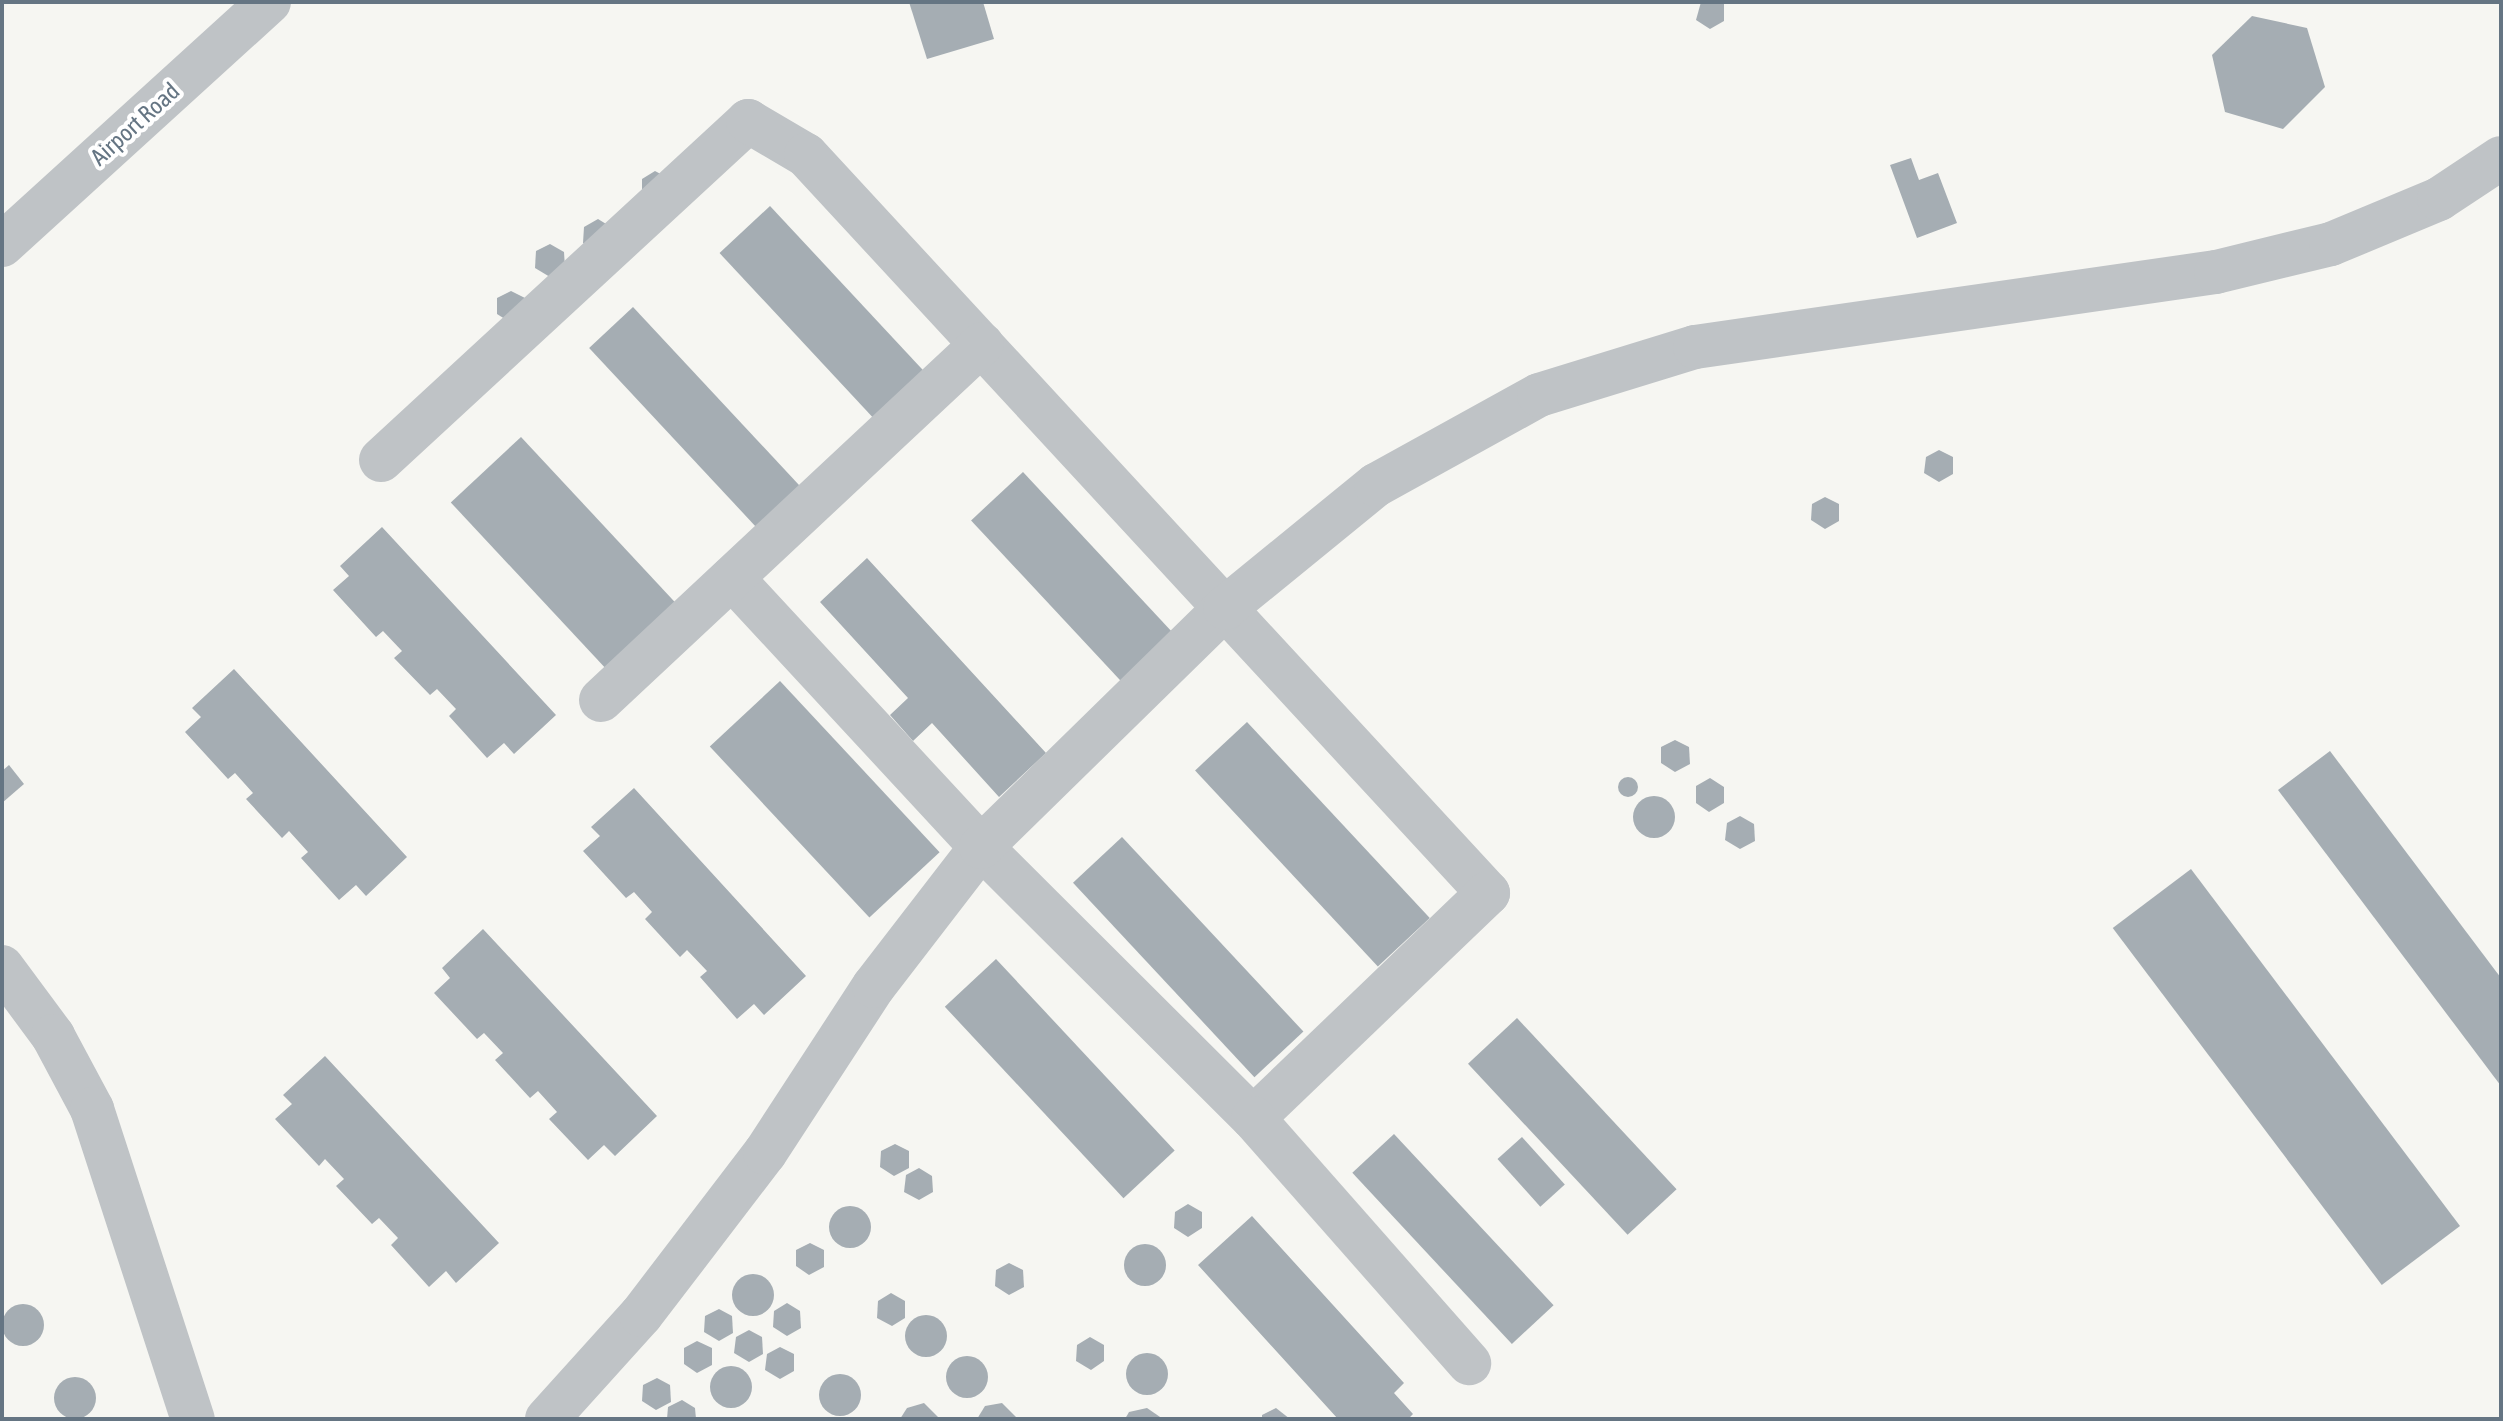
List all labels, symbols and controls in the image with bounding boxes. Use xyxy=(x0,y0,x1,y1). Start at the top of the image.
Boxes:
street label: Airport Road xyxy=(85,77,185,171)

